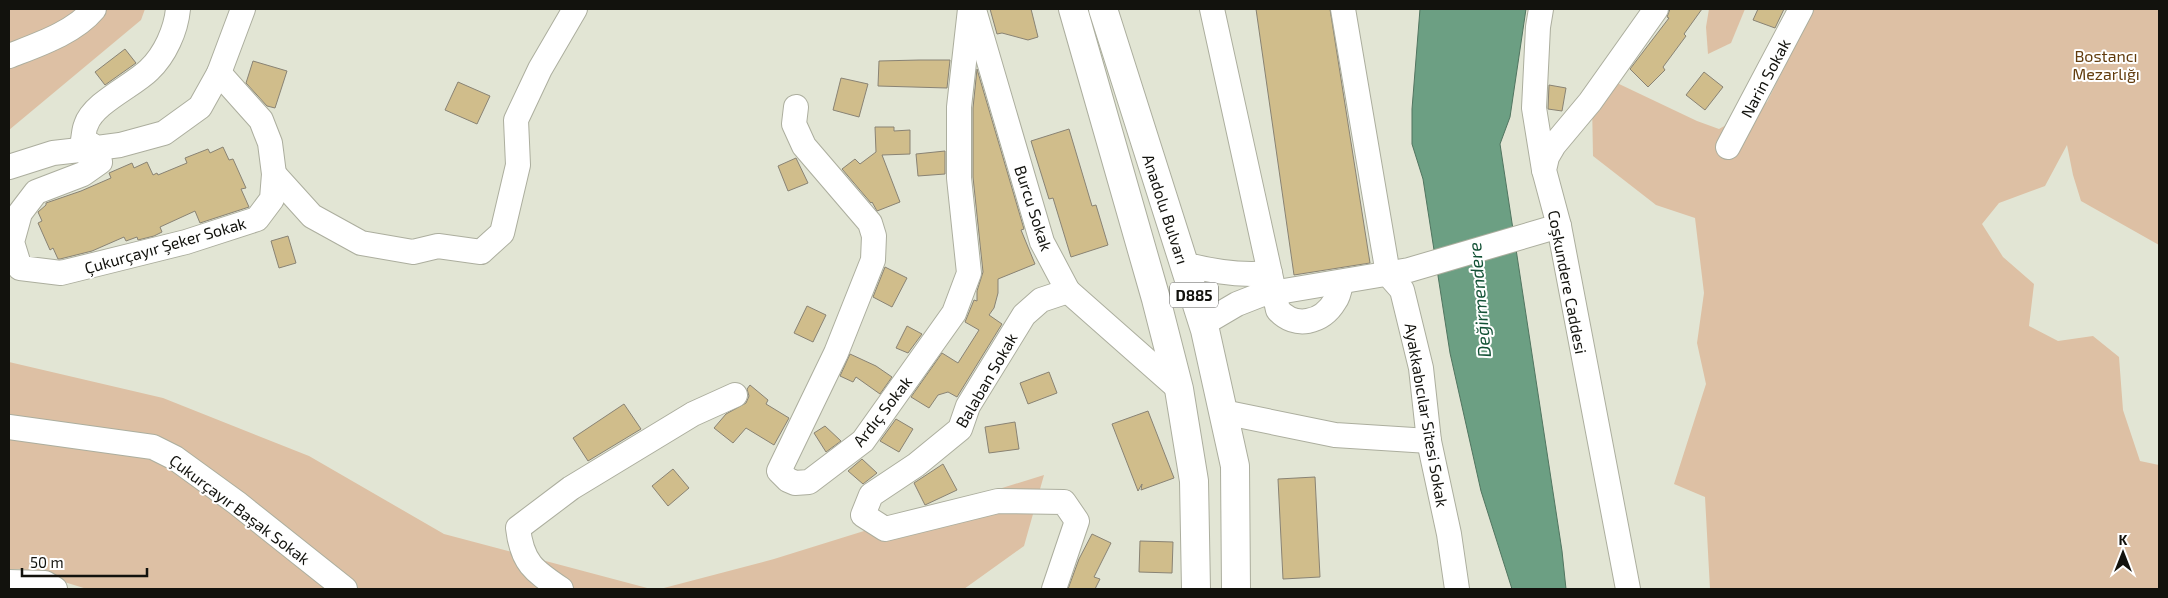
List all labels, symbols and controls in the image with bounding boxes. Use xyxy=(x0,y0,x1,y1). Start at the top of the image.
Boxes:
street label: Narin Sokak xyxy=(1736,35,1794,121)
park label: Bostancı Mezarlığı xyxy=(2072,46,2140,83)
street label: Anadolu Bulvarı xyxy=(1139,151,1193,267)
street label: Burcu Sokak xyxy=(1011,163,1057,253)
street label: Coşkundere Caddesi xyxy=(1544,209,1591,356)
street label: Çukurçayır Şeker Sokak xyxy=(82,213,248,278)
water label: Değirmendere xyxy=(1463,241,1495,359)
road number: D885 xyxy=(1170,282,1218,308)
street label: Ayakkabıcılar Sitesi Sokak xyxy=(1401,322,1453,508)
street label: Balaban Sokak xyxy=(951,329,1021,431)
street label: Ardıç Sokak xyxy=(849,372,916,451)
street label: Çukurçayır Başak Sokak xyxy=(166,450,314,569)
north arrow xyxy=(2098,528,2148,578)
text: K xyxy=(2119,531,2128,548)
scale bar xyxy=(22,546,148,578)
text: 50 m xyxy=(30,553,64,571)

